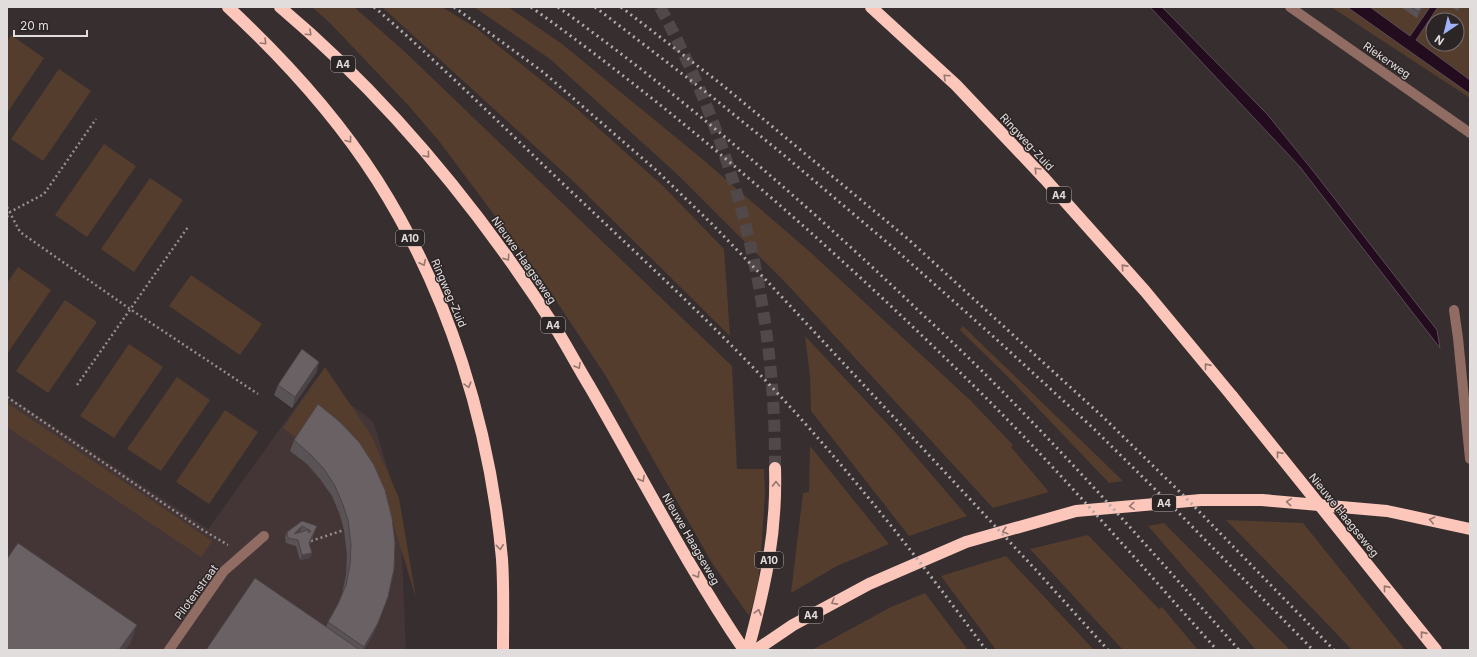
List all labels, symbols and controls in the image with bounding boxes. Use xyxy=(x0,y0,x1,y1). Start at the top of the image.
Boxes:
scale bar xyxy=(14,12,87,38)
north arrow xyxy=(1425,12,1465,52)
text: 20 m xyxy=(20,18,49,33)
one-way arrow xyxy=(304,28,312,35)
text: N xyxy=(1432,32,1447,48)
one-way arrow xyxy=(259,37,267,45)
street label: Riekerweg xyxy=(1361,39,1413,81)
road number: A4 xyxy=(331,56,355,72)
one-way arrow xyxy=(944,74,951,81)
street label: Ringweg-Zuid xyxy=(997,111,1057,173)
one-way arrow xyxy=(345,135,352,142)
one-way arrow xyxy=(423,150,430,158)
one-way arrow xyxy=(1034,167,1041,175)
road number: A4 xyxy=(1047,187,1071,203)
street label: Nieuwe Haagseweg xyxy=(489,214,559,306)
road number: A10 xyxy=(396,230,424,246)
one-way arrow xyxy=(502,253,509,260)
street label: Ringweg-Zuid xyxy=(428,257,470,329)
one-way arrow xyxy=(418,259,426,266)
one-way arrow xyxy=(1121,264,1128,272)
road number: A4 xyxy=(541,317,565,333)
one-way arrow xyxy=(573,362,580,369)
one-way arrow xyxy=(1205,364,1212,371)
one-way arrow xyxy=(463,381,472,388)
one-way arrow xyxy=(1276,452,1283,459)
street label: Nieuwe Haagseweg xyxy=(1306,470,1382,560)
one-way arrow xyxy=(638,475,645,482)
one-way arrow xyxy=(771,481,780,487)
street label: Nieuwe Haagseweg xyxy=(659,491,723,587)
road number: A4 xyxy=(1152,495,1176,511)
one-way arrow xyxy=(1286,498,1292,507)
one-way arrow xyxy=(1129,501,1135,510)
one-way arrow xyxy=(1429,517,1435,525)
one-way arrow xyxy=(1001,526,1008,535)
one-way arrow xyxy=(495,544,504,551)
road number: A10 xyxy=(755,552,783,568)
street label: Pilotenstraat xyxy=(171,561,221,622)
one-way arrow xyxy=(692,571,699,578)
one-way arrow xyxy=(1384,586,1391,593)
one-way arrow xyxy=(831,597,839,605)
road number: A4 xyxy=(799,607,823,623)
one-way arrow xyxy=(753,609,762,616)
one-way arrow xyxy=(1421,632,1428,639)

